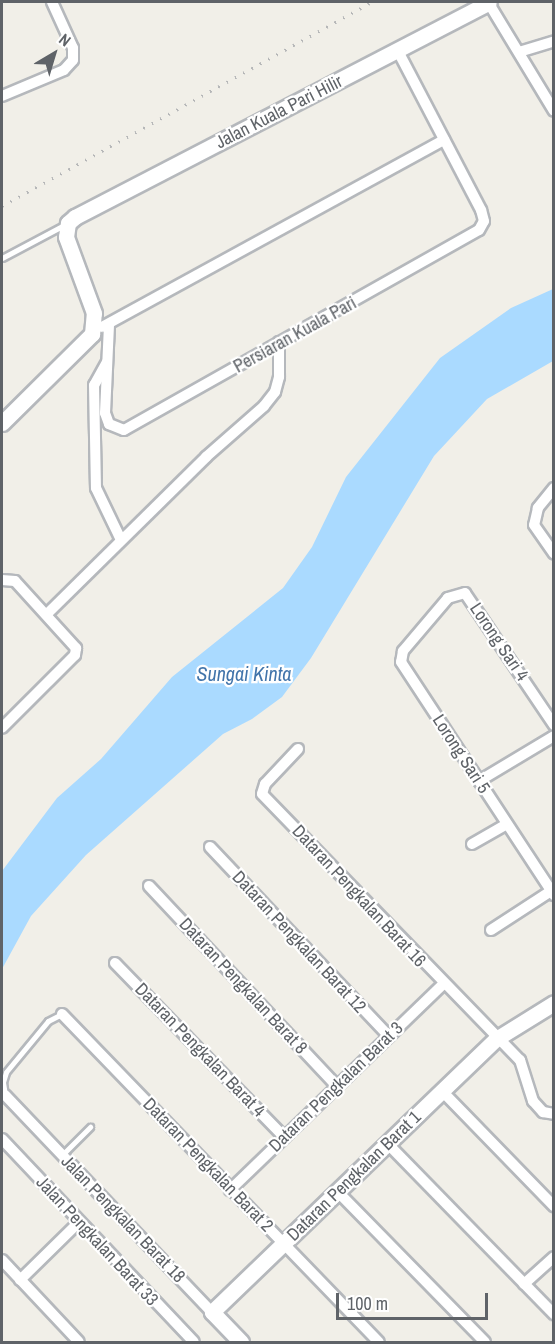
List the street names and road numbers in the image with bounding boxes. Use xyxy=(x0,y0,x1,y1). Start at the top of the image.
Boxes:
street label: Jalan Kuala Pari Hilir xyxy=(212,71,346,153)
street label: Persiaran Kuala Pari xyxy=(230,292,360,378)
street label: Lorong Sari 4 xyxy=(465,599,533,685)
street label: Lorong Sari 5 xyxy=(428,711,494,797)
street label: Dataran Pengkalan Barat 16 xyxy=(288,821,430,971)
street label: Dataran Pengkalan Barat 12 xyxy=(228,867,370,1017)
street label: Dataran Pengkalan Barat 8 xyxy=(174,914,312,1058)
street label: Dataran Pengkalan Barat 4 xyxy=(130,978,270,1122)
street label: Dataran Pengkalan Barat 3 xyxy=(264,1017,408,1157)
street label: Dataran Pengkalan Barat 2 xyxy=(138,1093,278,1237)
street label: Dataran Pengkalan Barat 1 xyxy=(282,1106,426,1246)
street label: Jalan Pengkalan Barat 18 xyxy=(57,1151,189,1287)
street label: Jalan Pengkalan Barat 33 xyxy=(31,1172,163,1310)

